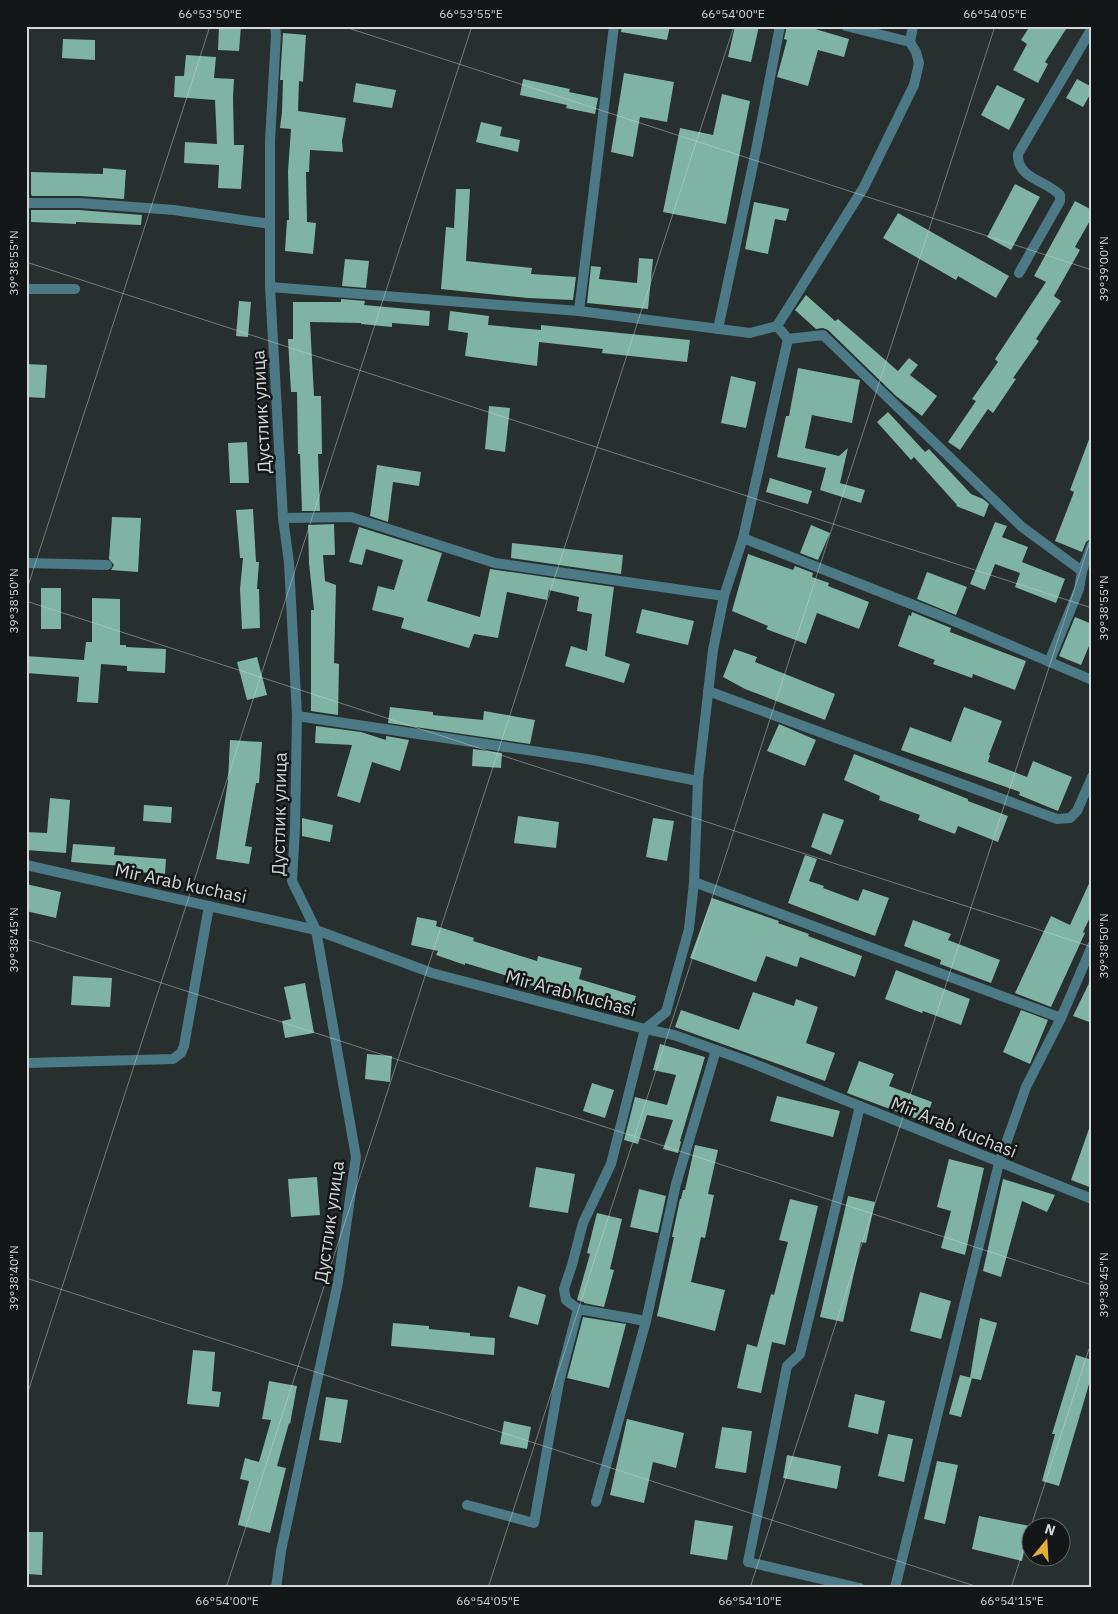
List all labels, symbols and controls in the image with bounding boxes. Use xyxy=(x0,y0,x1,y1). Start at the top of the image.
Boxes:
text: 66°53'50"E xyxy=(178,6,242,21)
text: 66°53'55"E xyxy=(439,6,503,21)
text: 66°54'00"E xyxy=(701,6,765,21)
text: 66°54'05"E xyxy=(963,6,1027,21)
text: 39°38'55"N xyxy=(6,230,21,296)
text: 39°39'00"N xyxy=(1096,236,1111,302)
street label: Дустлик улица xyxy=(246,349,276,474)
text: 39°38'50"N xyxy=(6,568,21,634)
text: 39°38'55"N xyxy=(1096,575,1111,641)
street label: Дустлик улица xyxy=(266,752,292,876)
street label: Mir Arab kuchasi xyxy=(113,858,249,908)
text: 39°38'45"N xyxy=(6,907,21,973)
text: 39°38'50"N xyxy=(1096,913,1111,979)
street label: Mir Arab kuchasi xyxy=(503,965,639,1021)
street label: Mir Arab kuchasi xyxy=(888,1091,1020,1163)
street label: Дустлик улица xyxy=(309,1159,349,1285)
text: 39°38'40"N xyxy=(6,1245,21,1311)
text: 39°38'45"N xyxy=(1096,1252,1111,1318)
north arrow xyxy=(1020,1516,1070,1566)
text: N xyxy=(1042,1520,1058,1540)
text: 66°54'00"E xyxy=(195,1593,259,1608)
text: 66°54'05"E xyxy=(456,1593,520,1608)
text: 66°54'10"E xyxy=(718,1593,782,1608)
text: 66°54'15"E xyxy=(980,1593,1044,1608)

